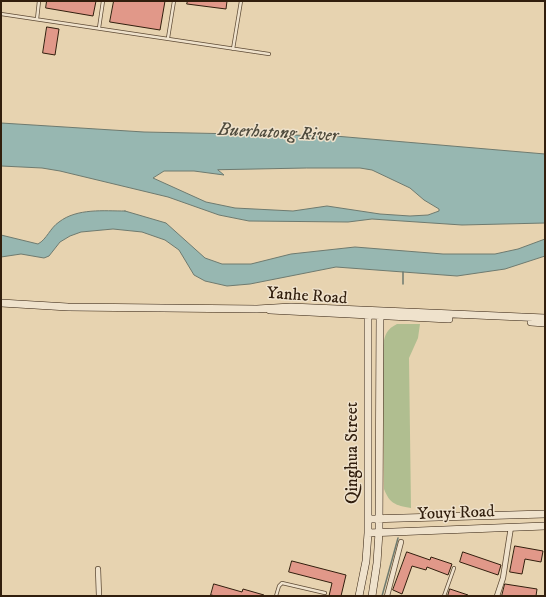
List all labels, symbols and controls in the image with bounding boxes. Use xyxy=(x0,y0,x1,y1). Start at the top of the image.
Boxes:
water label: Buerhatong River xyxy=(217,120,339,148)
street label: Yanhe Road xyxy=(266,284,348,310)
street label: Qinghua Street xyxy=(343,402,363,504)
street label: Youyi Road xyxy=(417,502,495,526)

